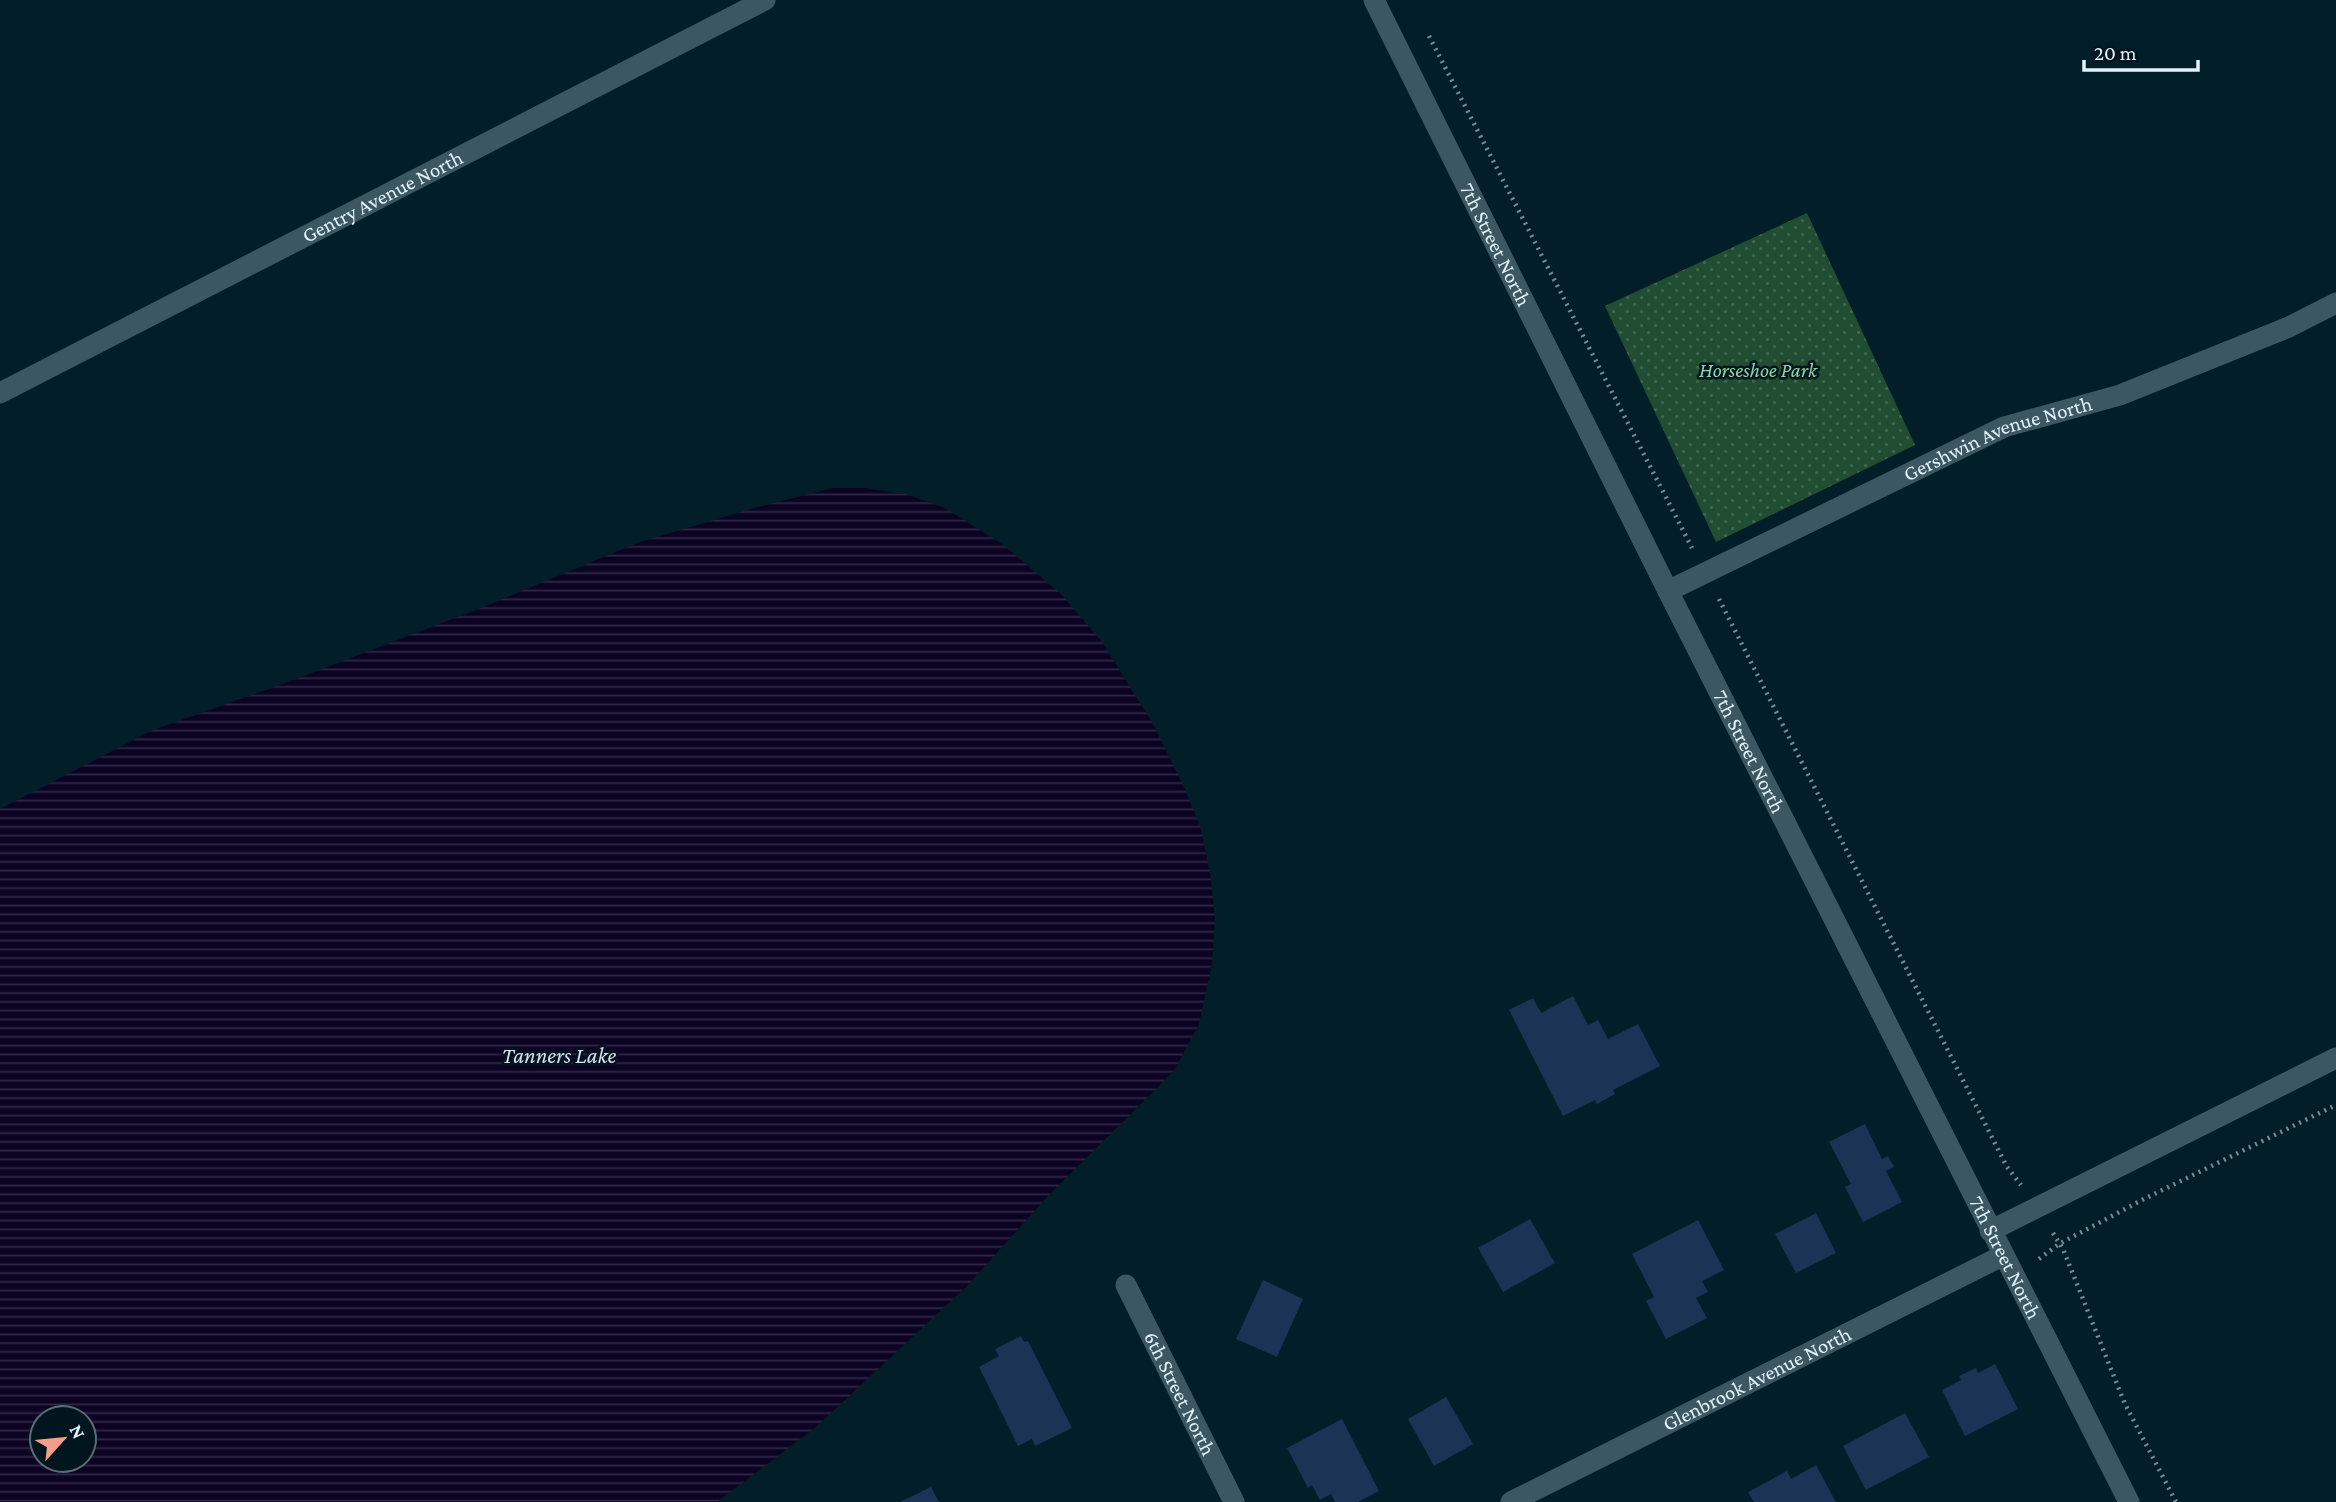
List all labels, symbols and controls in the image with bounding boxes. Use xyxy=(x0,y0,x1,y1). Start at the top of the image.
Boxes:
scale bar xyxy=(2084,28,2198,72)
text: 20 m xyxy=(2094,41,2137,65)
street label: Gentry Avenue North xyxy=(298,145,467,248)
street label: 7th Street North xyxy=(1455,179,1536,310)
park label: Horseshoe Park xyxy=(1699,358,1818,382)
street label: Gershwin Avenue North xyxy=(1899,391,2095,486)
street label: 7th Street North xyxy=(1708,686,1790,817)
water label: Tanners Lake xyxy=(502,1042,617,1068)
street label: 7th Street North xyxy=(1964,1192,2046,1323)
street label: Glenbrook Avenue North xyxy=(1659,1322,1855,1436)
street label: 6th Street North xyxy=(1139,1327,1221,1459)
north arrow xyxy=(28,1404,98,1474)
text: N xyxy=(65,1421,90,1442)

